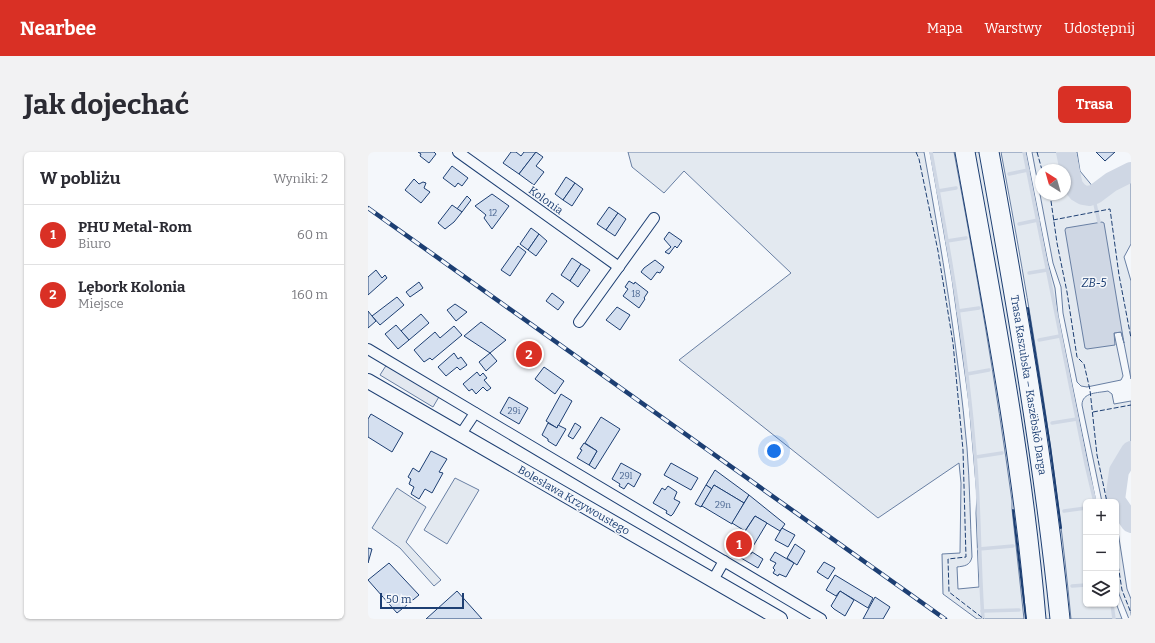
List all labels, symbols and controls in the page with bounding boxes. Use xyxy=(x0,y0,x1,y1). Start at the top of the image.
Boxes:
text: Nearbee xyxy=(20,17,96,40)
text: Mapa xyxy=(927,20,963,37)
text: Warstwy xyxy=(985,20,1042,37)
text: Udostępnij xyxy=(1064,20,1135,37)
button: Trasa xyxy=(1058,86,1131,123)
text: Jak dojechać xyxy=(24,88,189,121)
north arrow xyxy=(1035,164,1071,200)
text: W pobliżu xyxy=(40,168,121,189)
text: Wyniki: 2 xyxy=(273,171,328,186)
street label: Kolonia xyxy=(526,184,565,217)
house number: 12 xyxy=(489,208,497,218)
text: PHU Metal-Rom xyxy=(78,218,192,236)
text: 1 xyxy=(50,227,56,242)
text: 60 m xyxy=(297,227,328,242)
text: Biuro xyxy=(78,236,111,251)
water label: ZB-5 xyxy=(1081,276,1107,290)
text: Lębork Kolonia xyxy=(78,278,185,296)
text: 2 xyxy=(49,287,57,302)
text: 160 m xyxy=(292,287,328,302)
house number: 18 xyxy=(631,289,641,299)
street label: Trasa Kaszubska – Kaszëbskô Darga xyxy=(1008,294,1049,476)
text: Miejsce xyxy=(78,296,124,311)
pin: 2 xyxy=(516,339,542,369)
house number: 29i xyxy=(508,406,521,416)
your location xyxy=(764,441,784,461)
street label: Bolesława Krzywoustego xyxy=(516,463,632,538)
house number: 29l xyxy=(620,471,633,481)
map controls xyxy=(1083,499,1119,607)
button: + xyxy=(1083,499,1119,535)
house number: 29n xyxy=(715,500,731,510)
pin: 1 xyxy=(726,529,752,559)
button: − xyxy=(1083,535,1119,571)
button: layers xyxy=(1083,571,1119,607)
scale bar xyxy=(380,591,464,610)
text: 50 m xyxy=(386,593,412,606)

